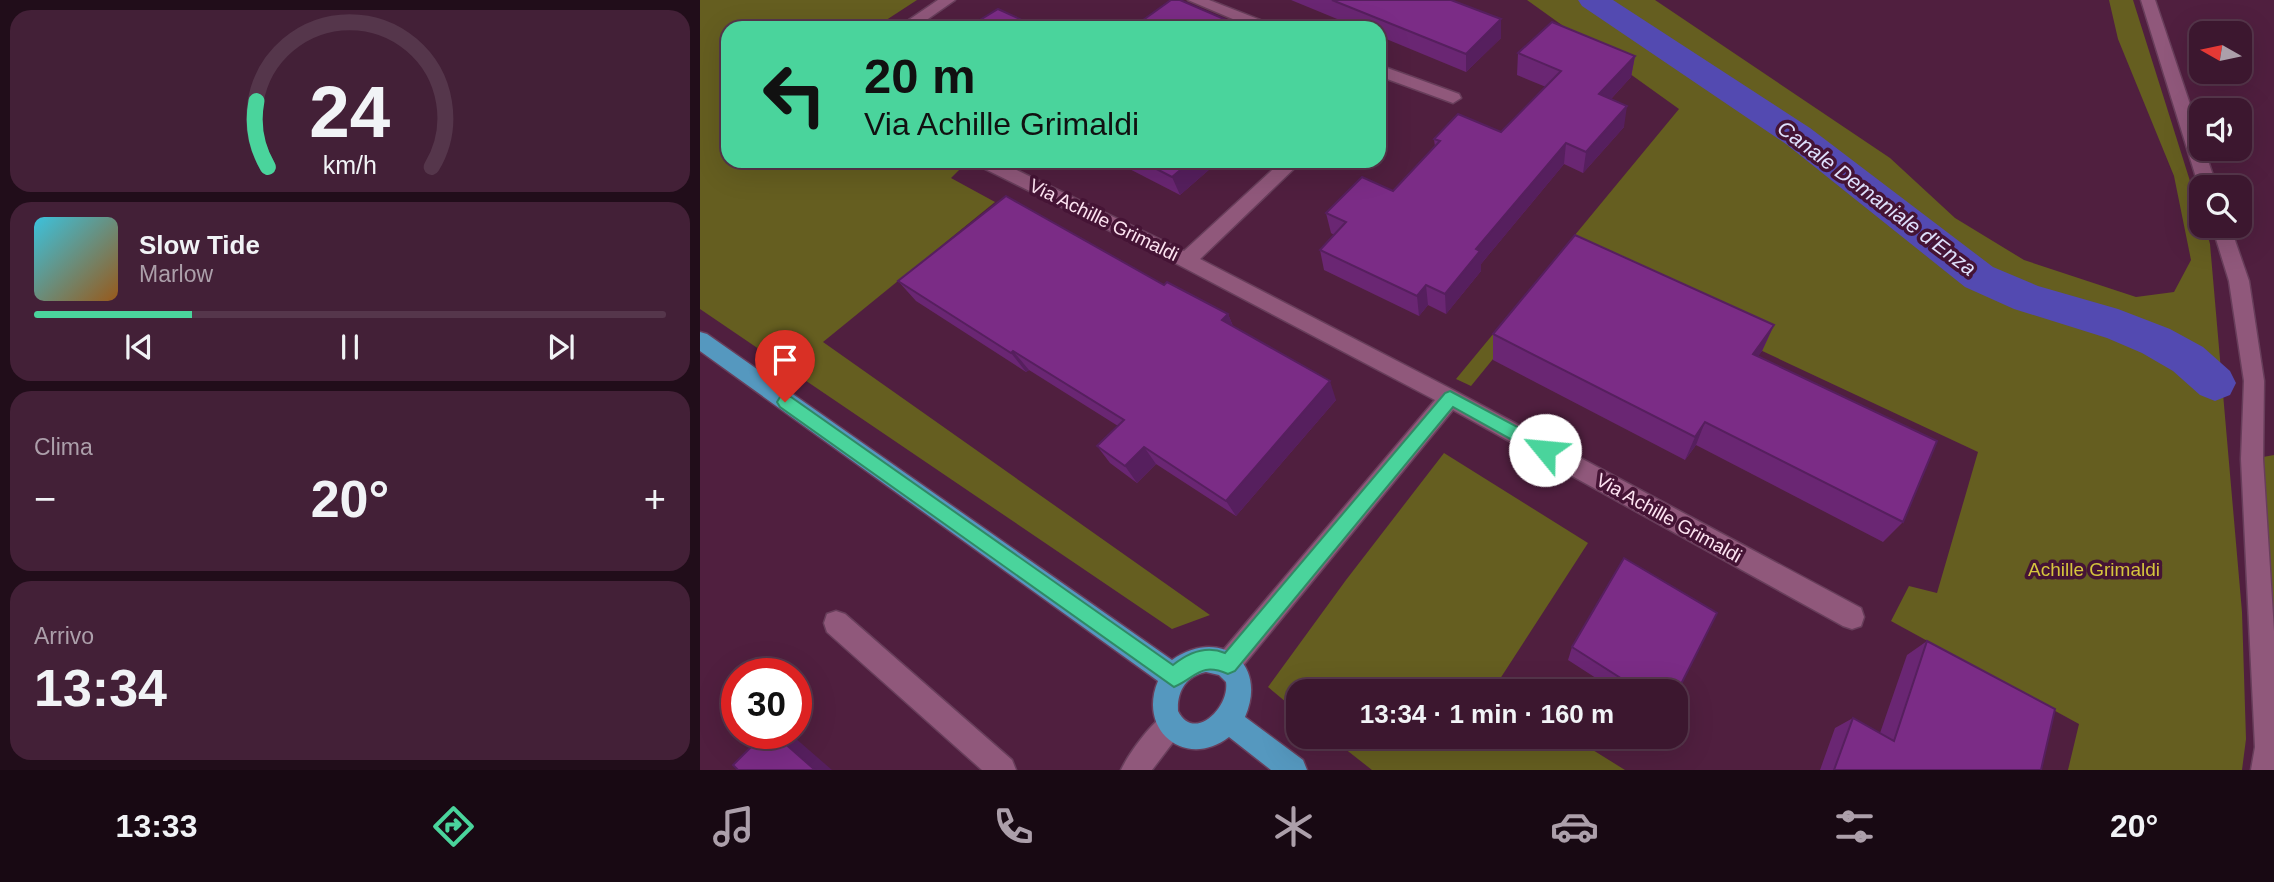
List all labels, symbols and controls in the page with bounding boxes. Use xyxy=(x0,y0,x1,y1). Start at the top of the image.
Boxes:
north arrow xyxy=(2189,21,2252,84)
map controls xyxy=(2189,21,2252,238)
icon: left xyxy=(749,49,840,140)
text: 20 m xyxy=(864,49,976,103)
text: 24 xyxy=(310,71,391,152)
button: sound xyxy=(2189,98,2252,161)
text: Via Achille Grimaldi xyxy=(864,106,1139,142)
water label: Canale Demaniale d'Enza xyxy=(1773,116,1981,280)
text: km/h xyxy=(323,151,377,179)
street label: Via Achille Grimaldi xyxy=(1026,175,1182,265)
button: search xyxy=(2189,175,2252,238)
text: Slow Tide xyxy=(139,230,260,260)
text: Marlow xyxy=(139,261,213,287)
icon: previous xyxy=(120,328,158,366)
icon: pause xyxy=(331,328,369,366)
icon: next xyxy=(542,328,580,366)
pin xyxy=(755,330,815,402)
icon: arrive xyxy=(766,341,804,379)
position arrow xyxy=(1508,413,1582,487)
text: Clima xyxy=(34,434,93,460)
street label: Via Achille Grimaldi xyxy=(1592,469,1746,567)
text: 20° xyxy=(311,470,389,528)
text: − xyxy=(34,478,56,520)
text: + xyxy=(644,478,666,520)
park label: Achille Grimaldi xyxy=(2028,559,2160,580)
text: Arrivo xyxy=(34,623,94,649)
speed limit sign: 30 xyxy=(721,658,812,749)
text: 13:34 xyxy=(34,659,167,717)
text: 13:34 · 1 min · 160 m xyxy=(1360,699,1614,729)
icon: directions xyxy=(429,802,478,851)
icon: music xyxy=(709,802,758,851)
icon: phone xyxy=(989,802,1038,851)
icon: climate xyxy=(1269,802,1318,851)
icon: car xyxy=(1550,802,1599,851)
icon: filters xyxy=(1830,802,1879,851)
text: 13:33 xyxy=(116,808,197,844)
text: 20° xyxy=(2110,808,2158,844)

